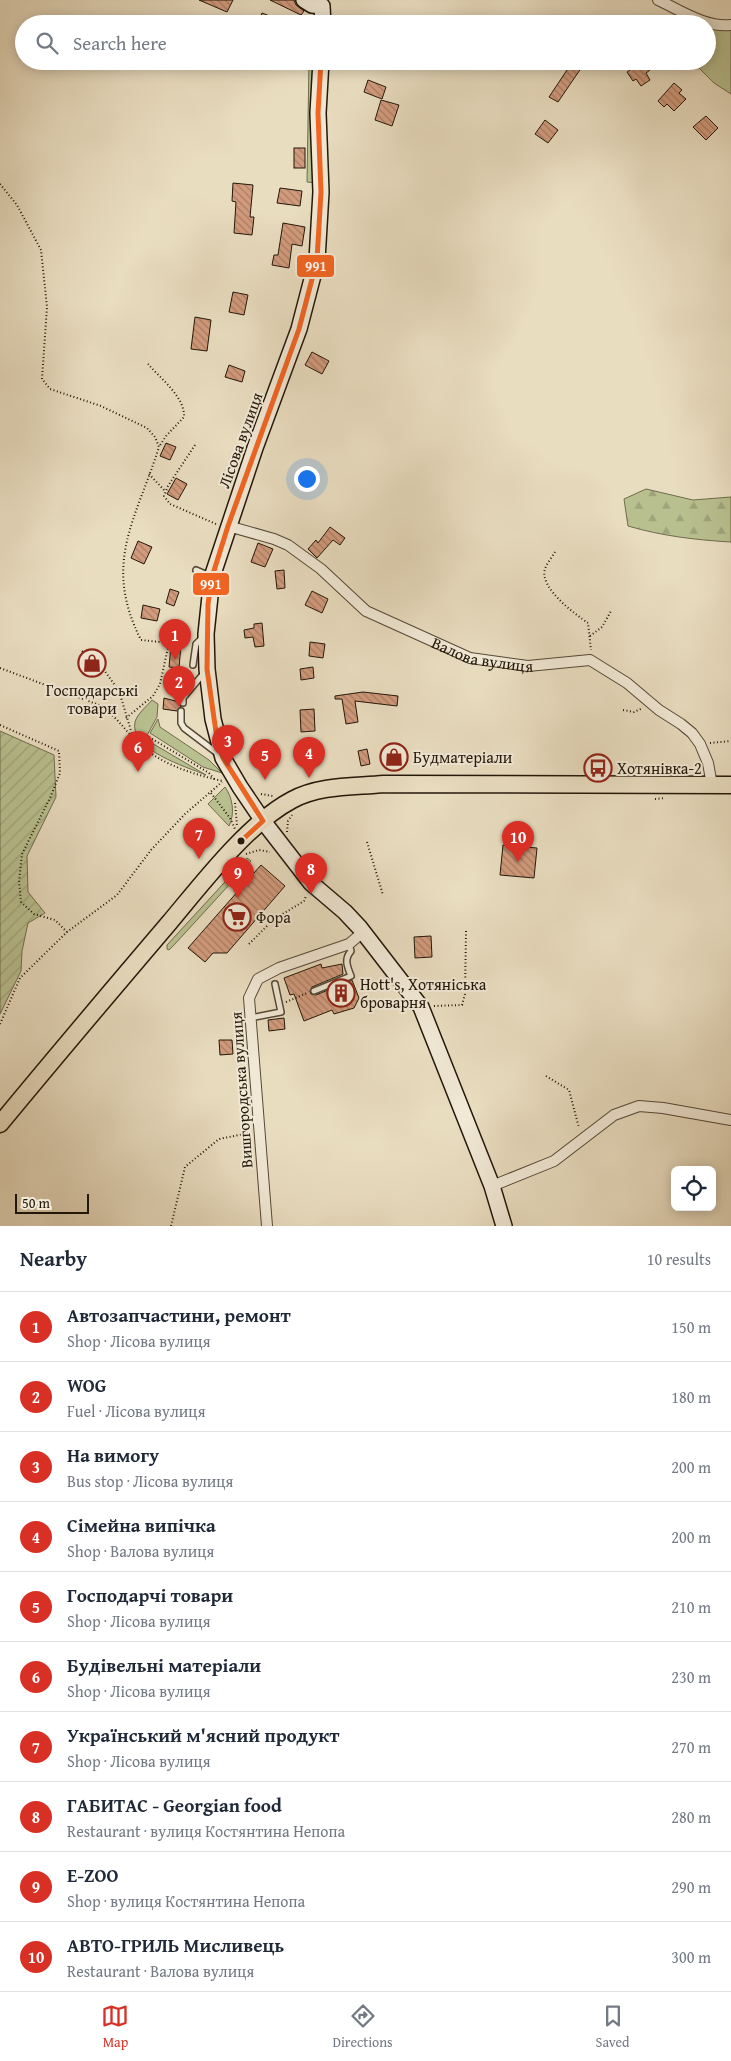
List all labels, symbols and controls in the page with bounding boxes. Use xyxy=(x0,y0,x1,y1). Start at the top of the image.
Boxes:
search box xyxy=(15,15,716,70)
icon: search xyxy=(33,29,61,57)
text: Search here xyxy=(73,29,167,57)
line badge: 991 xyxy=(296,254,335,278)
text: 991 xyxy=(305,256,327,276)
street label: Лісова вулиця xyxy=(212,389,268,491)
your location xyxy=(294,466,320,492)
line badge: 991 xyxy=(192,572,230,596)
text: 991 xyxy=(200,574,222,594)
pin: 1 xyxy=(159,619,191,660)
street label: Валова вулиця xyxy=(428,630,534,678)
shop icon: Господарські товари xyxy=(77,648,107,678)
pin: 2 xyxy=(163,666,195,707)
place label: Господарські товари xyxy=(46,678,139,720)
pin: 3 xyxy=(212,725,244,766)
pin: 6 xyxy=(122,731,154,772)
pin: 4 xyxy=(293,737,325,778)
pin: 5 xyxy=(249,739,281,780)
shop icon: Будматеріали xyxy=(379,742,409,772)
place label: Будматеріали xyxy=(413,745,513,769)
bus stop icon: Хотянівка-2 xyxy=(583,753,613,783)
place label: Хотянівка-2 xyxy=(617,756,702,780)
pin: 7 xyxy=(183,818,215,859)
pin: 10 xyxy=(502,821,534,862)
unlabelled marker xyxy=(236,836,246,846)
pin: 8 xyxy=(295,853,327,894)
pin: 9 xyxy=(222,857,254,898)
supermarket icon: Фора xyxy=(222,902,252,932)
place label: Фора xyxy=(256,905,291,929)
place label: Hott's, Хотяніська броварня xyxy=(360,972,487,1014)
building icon: Hott's, Хотяніська броварня xyxy=(326,978,356,1008)
street label: Вишгородська вулиця xyxy=(224,1011,258,1169)
map controls xyxy=(671,1166,716,1211)
button: locate xyxy=(671,1166,716,1211)
scale bar xyxy=(15,1191,89,1214)
text: 50 m xyxy=(22,1193,50,1213)
text: Nearby xyxy=(20,1243,87,1274)
text: 10 results xyxy=(647,1247,711,1271)
text: Автозапчастини, ремонт xyxy=(67,1301,291,1329)
text: 1 xyxy=(32,1315,40,1339)
text: 150 m xyxy=(671,1315,711,1339)
text: Shop · Лісова вулиця xyxy=(67,1329,211,1353)
text: WOG xyxy=(67,1371,106,1399)
text: 2 xyxy=(32,1385,40,1409)
text: 180 m xyxy=(671,1385,711,1409)
text: Fuel · Лісова вулиця xyxy=(67,1399,206,1423)
text: На вимогу xyxy=(67,1441,159,1469)
text: 3 xyxy=(32,1455,40,1479)
text: 200 m xyxy=(671,1455,711,1479)
text: Bus stop · Лісова вулиця xyxy=(67,1469,233,1493)
text: Сімейна випічка xyxy=(67,1511,216,1539)
text: 4 xyxy=(32,1525,40,1549)
text: 200 m xyxy=(671,1525,711,1549)
text: Shop · Валова вулиця xyxy=(67,1539,214,1563)
text: Господарчі товари xyxy=(67,1581,233,1609)
text: 5 xyxy=(32,1595,40,1619)
text: 210 m xyxy=(671,1595,711,1619)
text: Shop · Лісова вулиця xyxy=(67,1609,211,1633)
text: Будівельні матеріали xyxy=(67,1651,261,1679)
text: 6 xyxy=(32,1665,40,1689)
text: 230 m xyxy=(671,1665,711,1689)
text: Shop · Лісова вулиця xyxy=(67,1679,211,1703)
text: Український м'ясний продукт xyxy=(67,1721,339,1749)
text: 7 xyxy=(32,1735,40,1759)
text: 270 m xyxy=(671,1735,711,1759)
text: Shop · Лісова вулиця xyxy=(67,1749,211,1773)
text: ГАБИТАС - Georgian food xyxy=(67,1791,282,1819)
text: 8 xyxy=(32,1805,40,1829)
text: 280 m xyxy=(671,1805,711,1829)
text: Restaurant · вулиця Костянтина Непопа xyxy=(67,1819,345,1843)
text: E-ZOO xyxy=(67,1861,118,1889)
text: 9 xyxy=(32,1875,40,1899)
text: 290 m xyxy=(671,1875,711,1899)
text: Shop · вулиця Костянтина Непопа xyxy=(67,1889,305,1913)
text: АВТО-ГРИЛЬ Мисливець xyxy=(67,1931,284,1959)
text: 10 xyxy=(28,1945,44,1969)
text: 300 m xyxy=(671,1945,711,1969)
text: Restaurant · Валова вулиця xyxy=(67,1959,254,1983)
tab: Map xyxy=(101,2002,129,2052)
tab: Directions xyxy=(332,2002,393,2052)
tab: Saved xyxy=(596,2002,630,2052)

